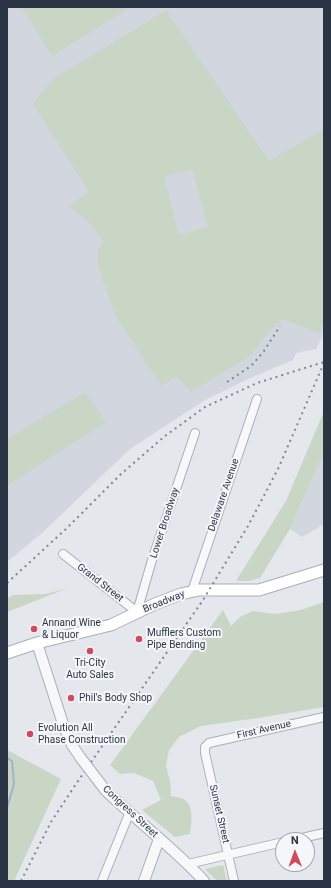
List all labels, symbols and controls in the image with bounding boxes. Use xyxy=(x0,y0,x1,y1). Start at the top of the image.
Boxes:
street label: Delaware Avenue xyxy=(206,457,242,533)
street label: Lower Broadway xyxy=(148,486,182,560)
street label: Grand Street xyxy=(74,561,126,605)
street label: Broadway xyxy=(141,588,187,616)
place label: Annand Wine & Liquor xyxy=(42,617,101,640)
marker: Annand Wine & Liquor xyxy=(29,624,39,634)
place label: Mufflers Custom Pipe Bending xyxy=(147,627,221,650)
marker: Mufflers Custom Pipe Bending xyxy=(134,634,144,644)
marker: Tri-City Auto Sales xyxy=(85,646,95,656)
place label: Tri-City Auto Sales xyxy=(66,657,114,680)
place label: Phil's Body Shop xyxy=(79,692,152,704)
marker: Phil's Body Shop xyxy=(66,693,76,703)
street label: First Avenue xyxy=(236,718,292,742)
place label: Evolution All Phase Construction xyxy=(38,722,125,746)
marker: Evolution All Phase Construction xyxy=(25,729,35,739)
street label: Congress Street xyxy=(100,783,160,841)
street label: Sunset Street xyxy=(206,784,232,844)
north arrow xyxy=(275,832,315,872)
text: N xyxy=(291,834,299,847)

